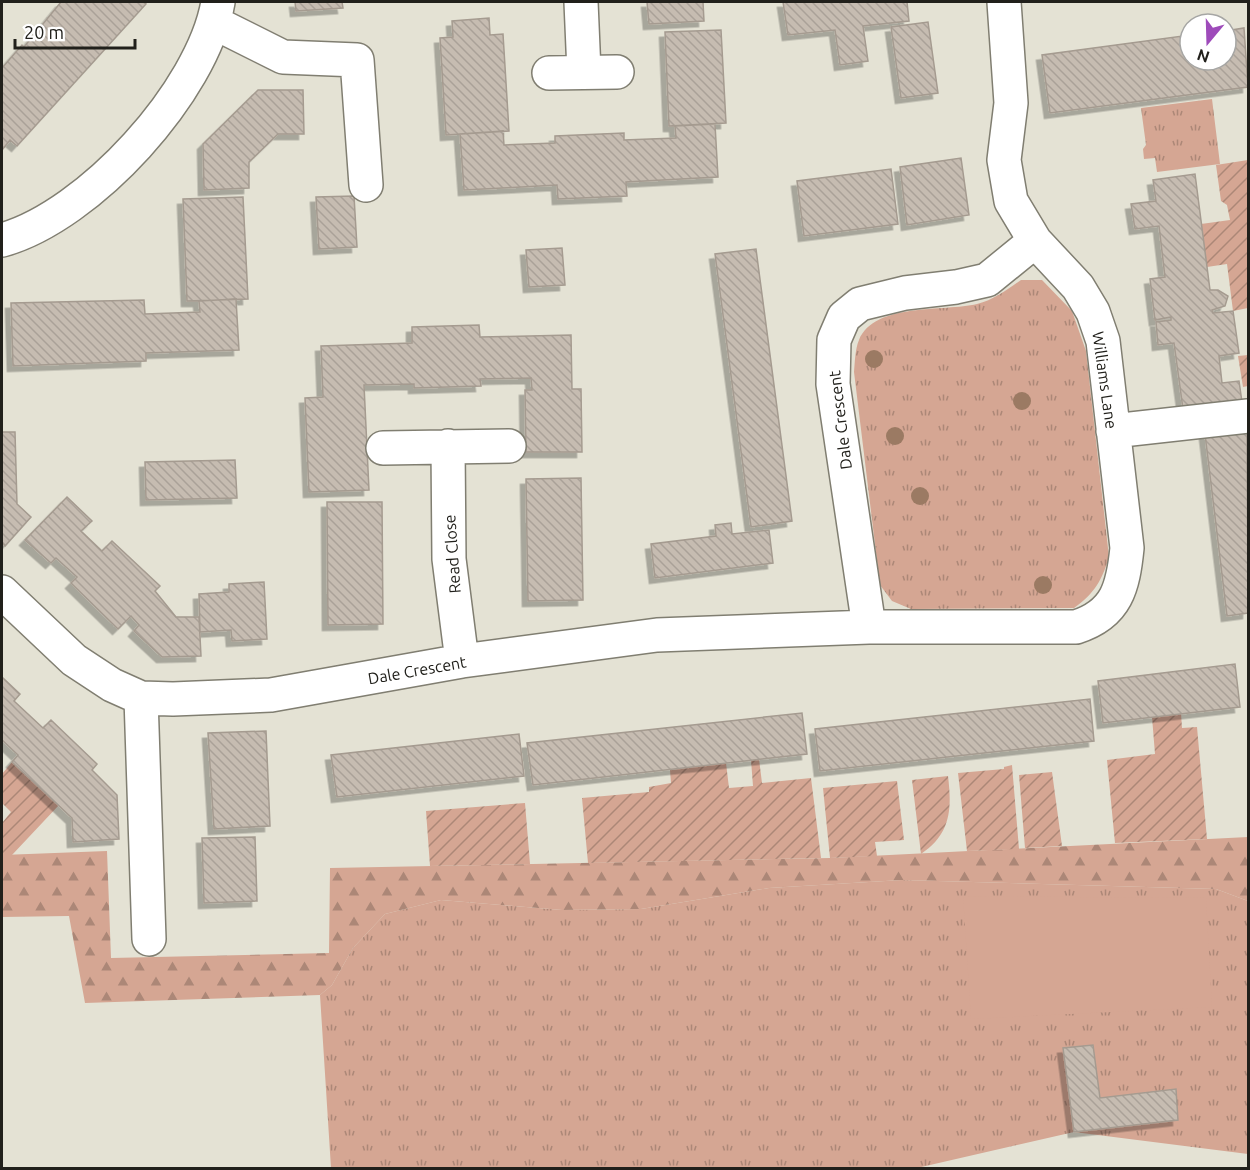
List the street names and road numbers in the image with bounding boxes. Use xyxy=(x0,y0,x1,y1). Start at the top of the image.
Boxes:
street label: Williams Lane xyxy=(1089,330,1121,430)
street label: Dale Crescent xyxy=(825,369,855,470)
street label: Read Close xyxy=(440,514,464,594)
street label: Dale Crescent xyxy=(366,652,468,688)

